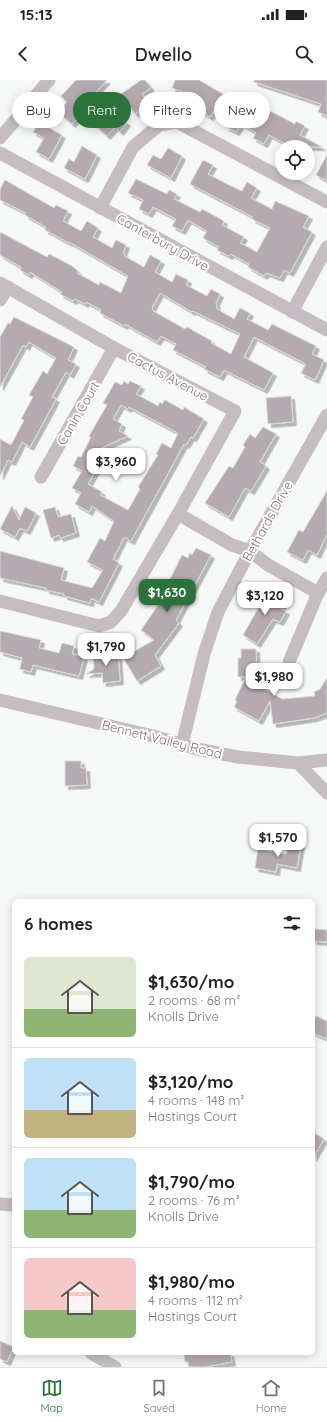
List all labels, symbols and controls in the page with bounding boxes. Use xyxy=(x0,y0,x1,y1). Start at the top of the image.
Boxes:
text: 15:13 xyxy=(20,5,52,24)
icon: back xyxy=(12,43,34,65)
text: Dwello xyxy=(135,43,192,66)
icon: search xyxy=(293,43,315,65)
chip: Buy xyxy=(12,92,65,128)
chip: Rent xyxy=(73,92,131,128)
chip: Filters xyxy=(139,92,206,128)
chip: New xyxy=(214,92,270,128)
map controls xyxy=(275,140,315,180)
button: locate xyxy=(275,140,315,180)
street label: Canterbury Drive xyxy=(114,210,212,274)
street label: Cactus Avenue xyxy=(125,348,211,404)
street label: Canin Court xyxy=(53,378,103,448)
pin: $3,960 xyxy=(83,448,149,482)
text: $3,960 xyxy=(96,453,136,469)
street label: Bethards Drive xyxy=(238,478,296,564)
pin: $1,630 xyxy=(134,579,200,613)
pin: $3,120 xyxy=(232,582,298,616)
text: $1,630 xyxy=(148,584,186,600)
text: $3,120 xyxy=(246,587,284,603)
pin: $1,790 xyxy=(73,633,139,667)
text: $1,790 xyxy=(87,638,125,654)
pin: $1,980 xyxy=(241,663,307,697)
text: $1,980 xyxy=(255,668,293,684)
street label: Bennett Valley Road xyxy=(100,716,224,762)
pin: $1,570 xyxy=(245,824,311,858)
text: $1,570 xyxy=(258,829,298,845)
icon: filters xyxy=(281,912,303,934)
text: 6 homes xyxy=(24,913,93,934)
text: $1,630/mo xyxy=(148,971,234,992)
icon: home xyxy=(56,973,104,1021)
text: 2 rooms · 68 m² xyxy=(148,992,240,1008)
text: Knolls Drive xyxy=(148,1008,219,1024)
text: $3,120/mo xyxy=(148,1071,233,1092)
icon: home xyxy=(56,1074,104,1122)
text: 4 rooms · 148 m² xyxy=(148,1092,244,1108)
text: Hastings Court xyxy=(148,1108,237,1124)
text: $1,790/mo xyxy=(148,1171,235,1192)
icon: home xyxy=(56,1174,104,1222)
text: 2 rooms · 76 m² xyxy=(148,1192,240,1208)
text: Knolls Drive xyxy=(148,1208,219,1224)
text: $1,980/mo xyxy=(148,1271,235,1292)
icon: home xyxy=(56,1274,104,1322)
text: 4 rooms · 112 m² xyxy=(148,1292,243,1308)
text: Hastings Court xyxy=(148,1308,237,1324)
tab: Map xyxy=(40,1377,63,1415)
tab: Saved xyxy=(144,1377,175,1415)
tab: Home xyxy=(256,1377,287,1415)

